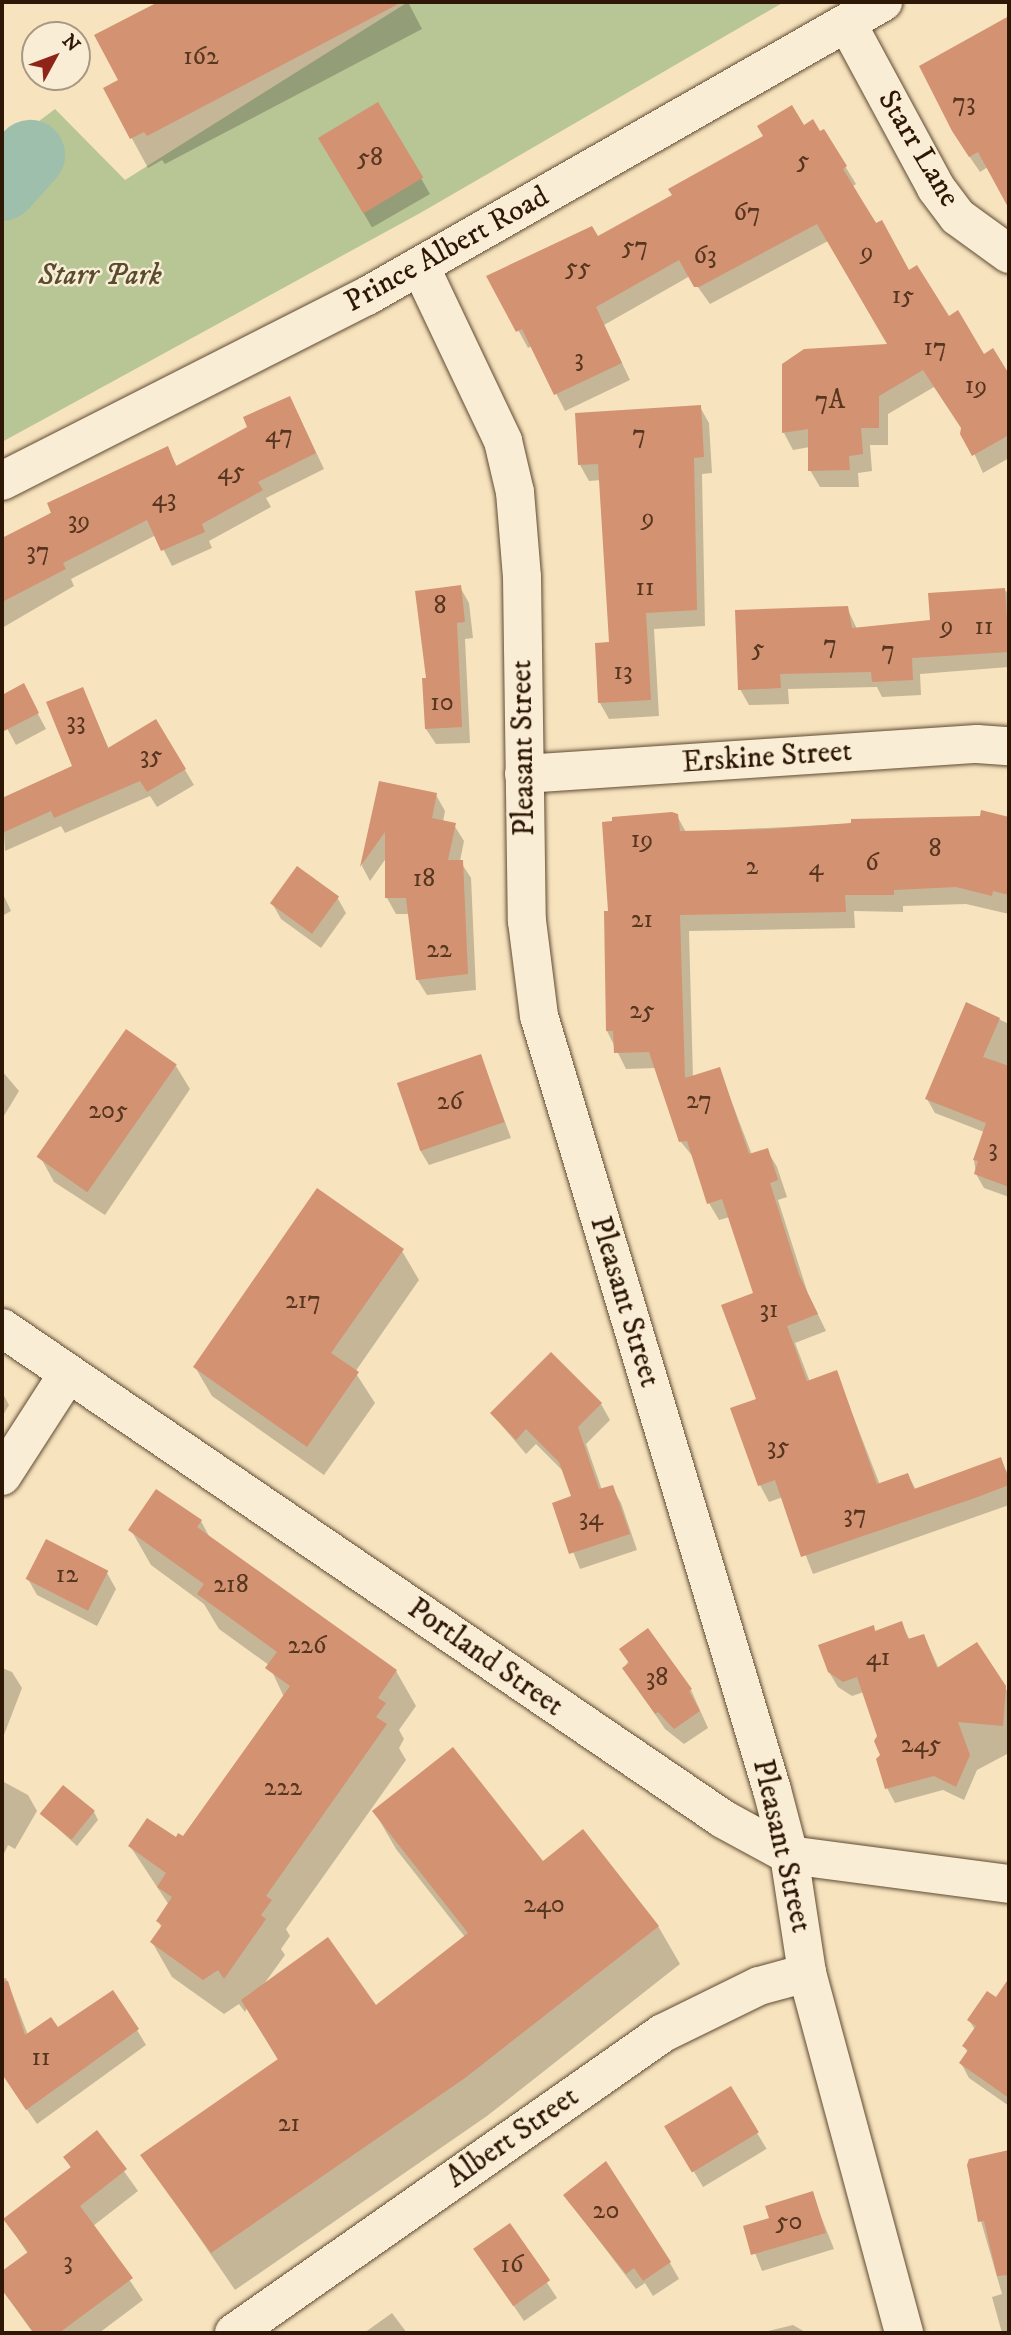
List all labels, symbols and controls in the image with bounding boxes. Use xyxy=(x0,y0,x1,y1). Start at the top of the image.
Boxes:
north arrow xyxy=(21,21,91,91)
text: N xyxy=(57,30,85,57)
house number: 162 xyxy=(183,41,219,73)
street label: Starr Lane xyxy=(869,84,967,214)
house number: 73 xyxy=(952,87,976,119)
house number: 58 xyxy=(357,142,383,174)
house number: 5 xyxy=(797,145,809,177)
street label: Prince Albert Road xyxy=(339,179,555,321)
house number: 67 xyxy=(733,197,761,229)
house number: 57 xyxy=(622,231,648,263)
house number: 9 xyxy=(861,236,873,268)
house number: 63 xyxy=(693,240,717,272)
house number: 55 xyxy=(565,252,591,284)
park label: Starr Park xyxy=(38,258,162,294)
house number: 15 xyxy=(892,280,914,312)
house number: 17 xyxy=(923,332,947,364)
house number: 3 xyxy=(574,343,584,375)
house number: 19 xyxy=(965,370,987,402)
house number: 7A xyxy=(815,385,845,417)
house number: 47 xyxy=(265,419,293,451)
house number: 7 xyxy=(632,419,646,451)
house number: 45 xyxy=(217,456,245,488)
house number: 43 xyxy=(152,483,176,515)
house number: 9 xyxy=(642,502,654,534)
house number: 39 xyxy=(68,505,90,537)
house number: 37 xyxy=(26,536,50,568)
house number: 11 xyxy=(635,572,655,604)
house number: 8 xyxy=(433,590,447,622)
house number: 9 xyxy=(941,610,953,642)
house number: 11 xyxy=(974,611,994,643)
house number: 7 xyxy=(823,629,837,661)
house number: 5 xyxy=(752,633,764,665)
house number: 7 xyxy=(881,635,895,667)
house number: 13 xyxy=(613,656,633,688)
street label: Pleasant Street xyxy=(504,659,544,837)
house number: 10 xyxy=(430,687,454,719)
house number: 33 xyxy=(66,706,86,738)
street label: Erskine Street xyxy=(681,734,853,782)
house number: 35 xyxy=(140,740,162,772)
house number: 19 xyxy=(631,824,653,856)
house number: 8 xyxy=(928,833,942,865)
house number: 6 xyxy=(865,847,879,879)
house number: 2 xyxy=(746,851,758,883)
house number: 4 xyxy=(809,852,823,884)
house number: 18 xyxy=(413,863,435,895)
house number: 21 xyxy=(631,904,653,936)
house number: 22 xyxy=(426,934,452,966)
house number: 25 xyxy=(629,995,655,1027)
house number: 27 xyxy=(686,1085,712,1117)
house number: 26 xyxy=(437,1086,463,1118)
house number: 205 xyxy=(88,1095,128,1127)
house number: 3 xyxy=(988,1133,998,1165)
street label: Pleasant Street xyxy=(581,1212,667,1392)
house number: 217 xyxy=(285,1285,321,1317)
house number: 31 xyxy=(759,1294,779,1326)
house number: 35 xyxy=(767,1431,789,1463)
house number: 37 xyxy=(843,1499,867,1531)
house number: 34 xyxy=(579,1502,603,1534)
house number: 12 xyxy=(56,1559,78,1591)
house number: 218 xyxy=(213,1569,249,1601)
street label: Portland Street xyxy=(400,1591,570,1725)
house number: 226 xyxy=(287,1630,327,1662)
house number: 41 xyxy=(866,1642,890,1674)
house number: 38 xyxy=(646,1662,668,1694)
house number: 245 xyxy=(901,1729,941,1761)
street label: Pleasant Street xyxy=(744,1756,818,1936)
house number: 222 xyxy=(264,1772,302,1804)
house number: 240 xyxy=(523,1889,565,1921)
house number: 11 xyxy=(31,2042,51,2074)
street label: Albert Street xyxy=(440,2079,586,2197)
house number: 21 xyxy=(278,2108,300,2140)
house number: 20 xyxy=(593,2195,619,2227)
house number: 50 xyxy=(776,2206,802,2238)
house number: 3 xyxy=(63,2246,73,2278)
house number: 16 xyxy=(501,2249,523,2281)

